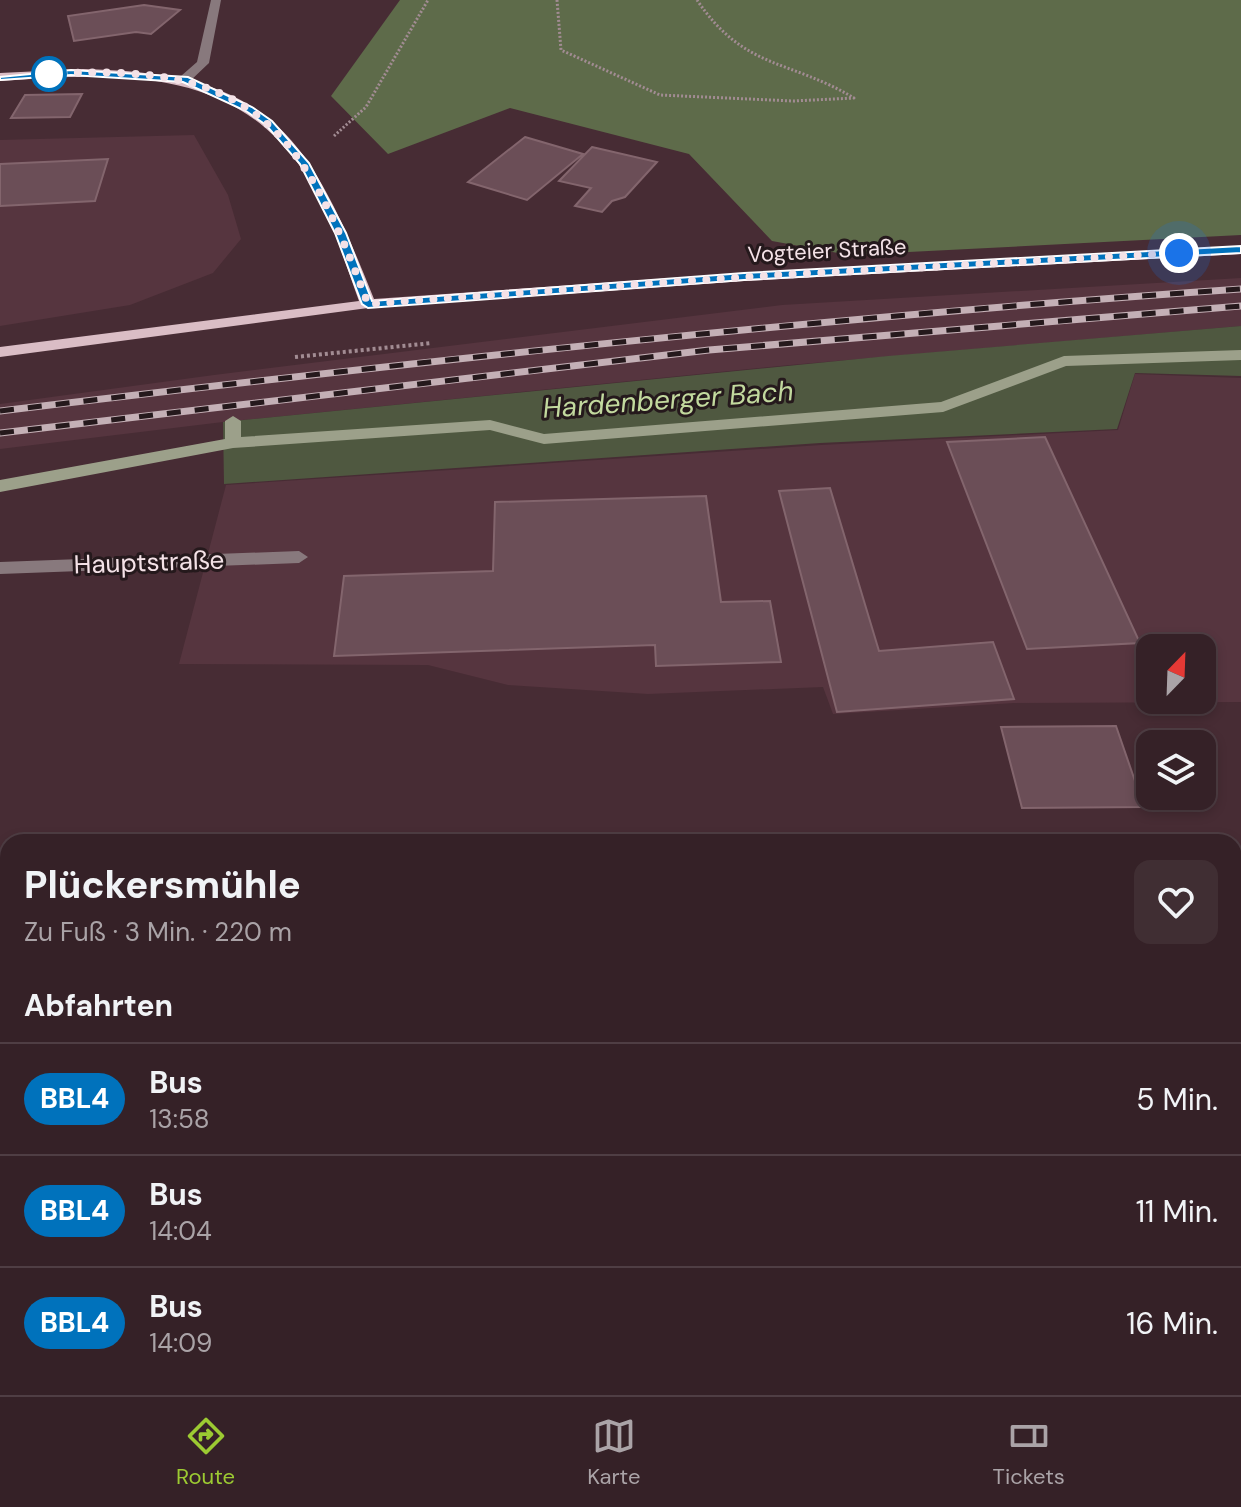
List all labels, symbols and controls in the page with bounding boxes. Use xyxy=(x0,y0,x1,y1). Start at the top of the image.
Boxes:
unlabelled marker xyxy=(32,57,66,91)
street label: Vogteier Straße xyxy=(747,232,907,269)
your location xyxy=(1159,233,1199,273)
water label: Hardenberger Bach xyxy=(541,372,795,427)
street label: Hauptstraße xyxy=(73,542,225,582)
north arrow xyxy=(1136,634,1216,714)
map controls xyxy=(1136,634,1216,810)
button: layers xyxy=(1136,730,1216,810)
text: Plückersmühle xyxy=(24,860,301,910)
button: heart xyxy=(1134,860,1218,944)
text: Zu Fuß · 3 Min. · 220 m xyxy=(24,915,292,949)
text: Abfahrten xyxy=(24,986,173,1025)
text: Bus xyxy=(149,1063,203,1102)
text: BBL4 xyxy=(40,1080,109,1117)
text: 5 Min. xyxy=(1136,1080,1218,1119)
text: 13:58 xyxy=(149,1102,210,1136)
text: Bus xyxy=(149,1175,203,1214)
text: BBL4 xyxy=(40,1192,109,1229)
text: 11 Min. xyxy=(1136,1192,1218,1231)
text: 14:04 xyxy=(149,1214,212,1248)
text: Bus xyxy=(149,1287,203,1326)
text: BBL4 xyxy=(40,1304,109,1341)
text: 16 Min. xyxy=(1126,1304,1218,1343)
text: 14:09 xyxy=(149,1326,212,1360)
tab: Route xyxy=(176,1414,235,1491)
tab: Karte xyxy=(587,1414,640,1491)
tab: Tickets xyxy=(993,1414,1065,1491)

